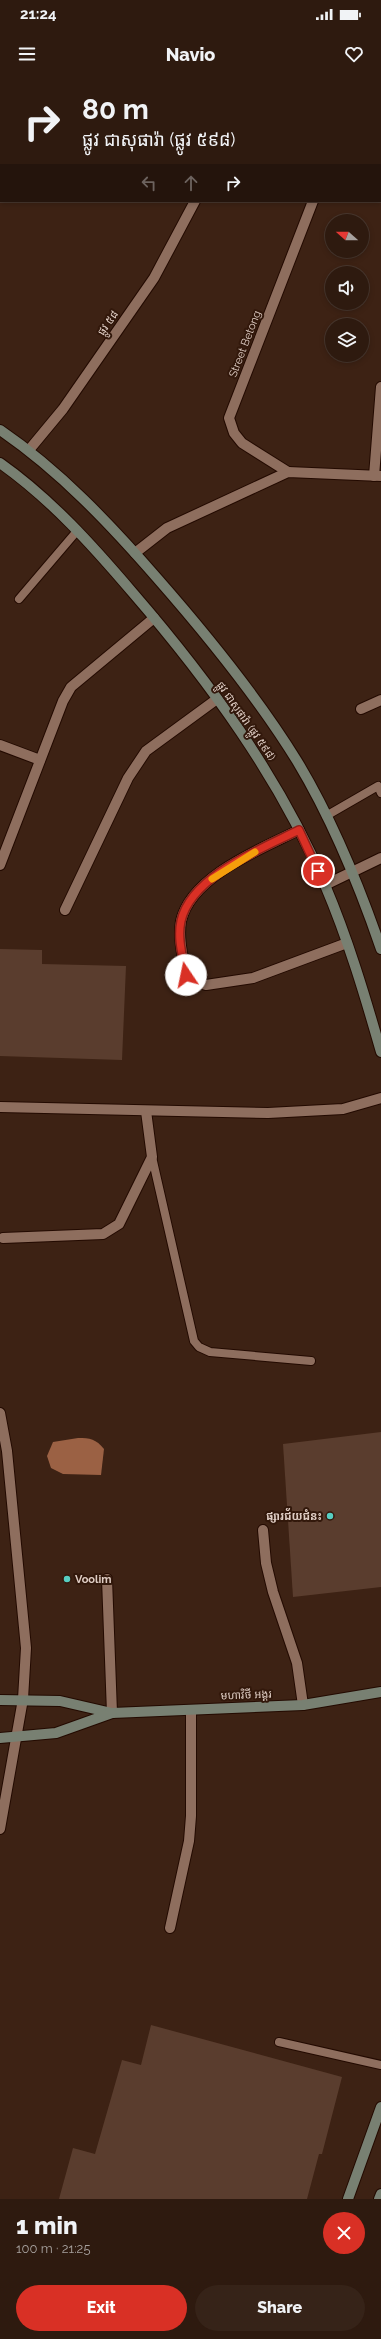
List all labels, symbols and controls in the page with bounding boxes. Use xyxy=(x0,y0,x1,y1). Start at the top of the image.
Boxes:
text: 21:24 xyxy=(20,5,57,23)
icon: menu xyxy=(16,43,38,65)
icon: heart xyxy=(343,43,365,65)
text: Navio xyxy=(166,44,215,65)
text: 80 m xyxy=(82,93,149,126)
icon: right xyxy=(16,96,68,148)
text: ផ្លូវ ជាសុផារ៉ា (ផ្លូវ ៥៩៨) xyxy=(82,129,235,150)
icon: left xyxy=(138,172,160,194)
icon: ahead xyxy=(180,172,202,194)
icon: right xyxy=(222,172,244,194)
north arrow xyxy=(325,214,369,258)
map controls xyxy=(325,214,369,362)
button: sound xyxy=(325,266,369,310)
street label: ផ្លូវ ៥៨ xyxy=(95,308,124,340)
street label: Street Betong xyxy=(226,309,264,379)
button: layers xyxy=(325,318,369,362)
street label: ផ្លូវ ជាសុផារ៉ា (ផ្លូវ ៥៩៨) xyxy=(211,679,278,765)
pin xyxy=(301,854,335,888)
icon: arrive xyxy=(307,860,329,882)
position arrow xyxy=(165,954,207,996)
place label: ផ្សារជ័យជំនះ xyxy=(266,1508,322,1523)
marker: ផ្សារជ័យជំនះ xyxy=(325,1511,335,1521)
place label: Voolim xyxy=(75,1573,112,1586)
marker: Voolim xyxy=(62,1574,72,1584)
street label: មហាវិថី អង្គរ xyxy=(220,1686,272,1703)
text: 1 min xyxy=(16,2211,78,2240)
button: close xyxy=(323,2212,365,2254)
text: 100 m · 21:25 xyxy=(16,2241,90,2256)
button: Exit xyxy=(16,2285,187,2331)
button: Share xyxy=(195,2285,365,2331)

